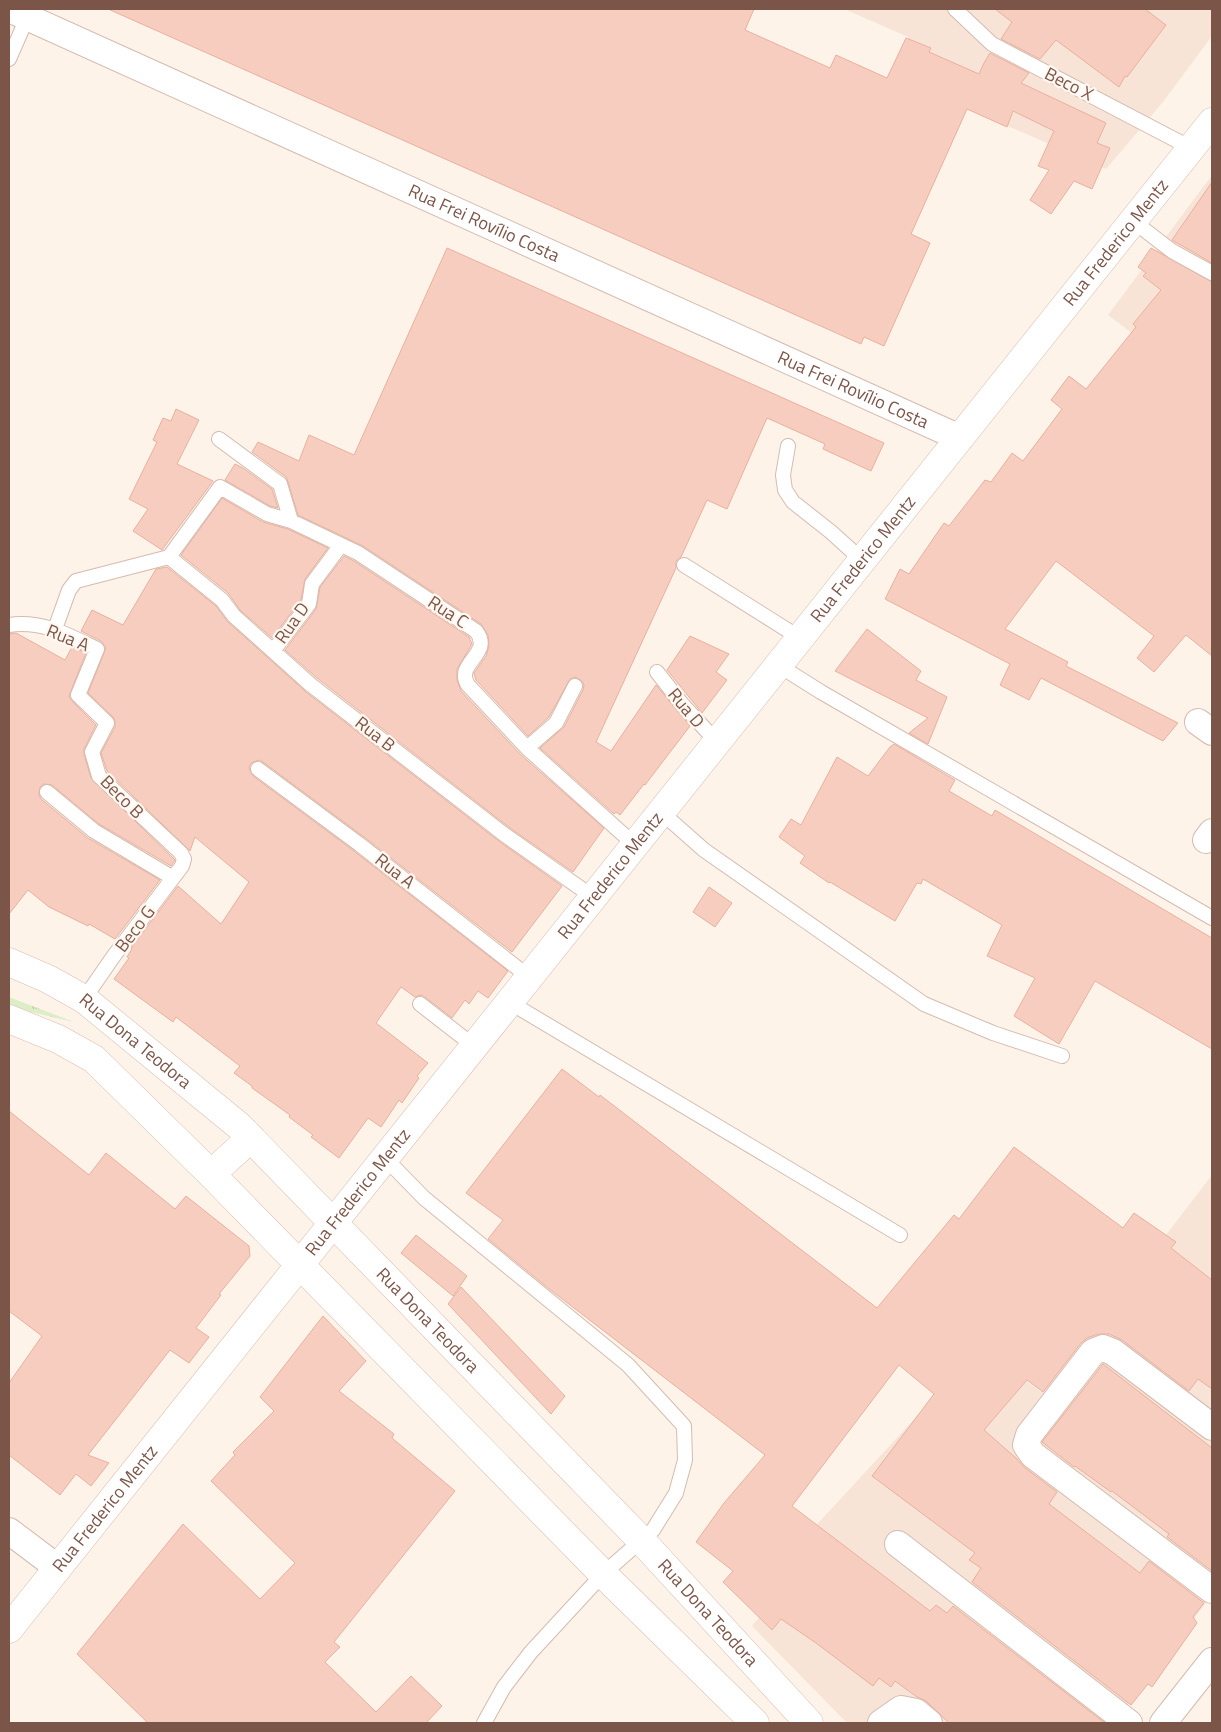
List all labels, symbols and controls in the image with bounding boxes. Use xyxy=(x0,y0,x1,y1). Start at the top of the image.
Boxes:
street label: Beco X xyxy=(1040,60,1098,107)
street label: Rua Frederico Mentz xyxy=(1056,173,1175,312)
street label: Rua Frei Rovílio Costa xyxy=(404,177,564,269)
street label: Rua Frei Rovílio Costa xyxy=(773,343,933,435)
street label: Rua Frederico Mentz xyxy=(803,489,922,628)
street label: Rua C xyxy=(423,588,474,635)
street label: Rua D xyxy=(268,596,316,649)
street label: Rua A xyxy=(43,617,94,658)
street label: Rua D xyxy=(662,682,711,734)
street label: Rua B xyxy=(349,709,401,758)
street label: Beco B xyxy=(94,769,150,825)
street label: Rua Frederico Mentz xyxy=(551,806,669,945)
street label: Rua A xyxy=(370,846,421,895)
street label: Beco G xyxy=(108,900,161,958)
street label: Rua Dona Teodora xyxy=(74,986,198,1095)
street label: Rua Frederico Mentz xyxy=(298,1122,417,1261)
street label: Rua Dona Teodora xyxy=(370,1261,486,1379)
street label: Rua Frederico Mentz xyxy=(45,1439,164,1578)
street label: Rua Dona Teodora xyxy=(652,1552,765,1672)

